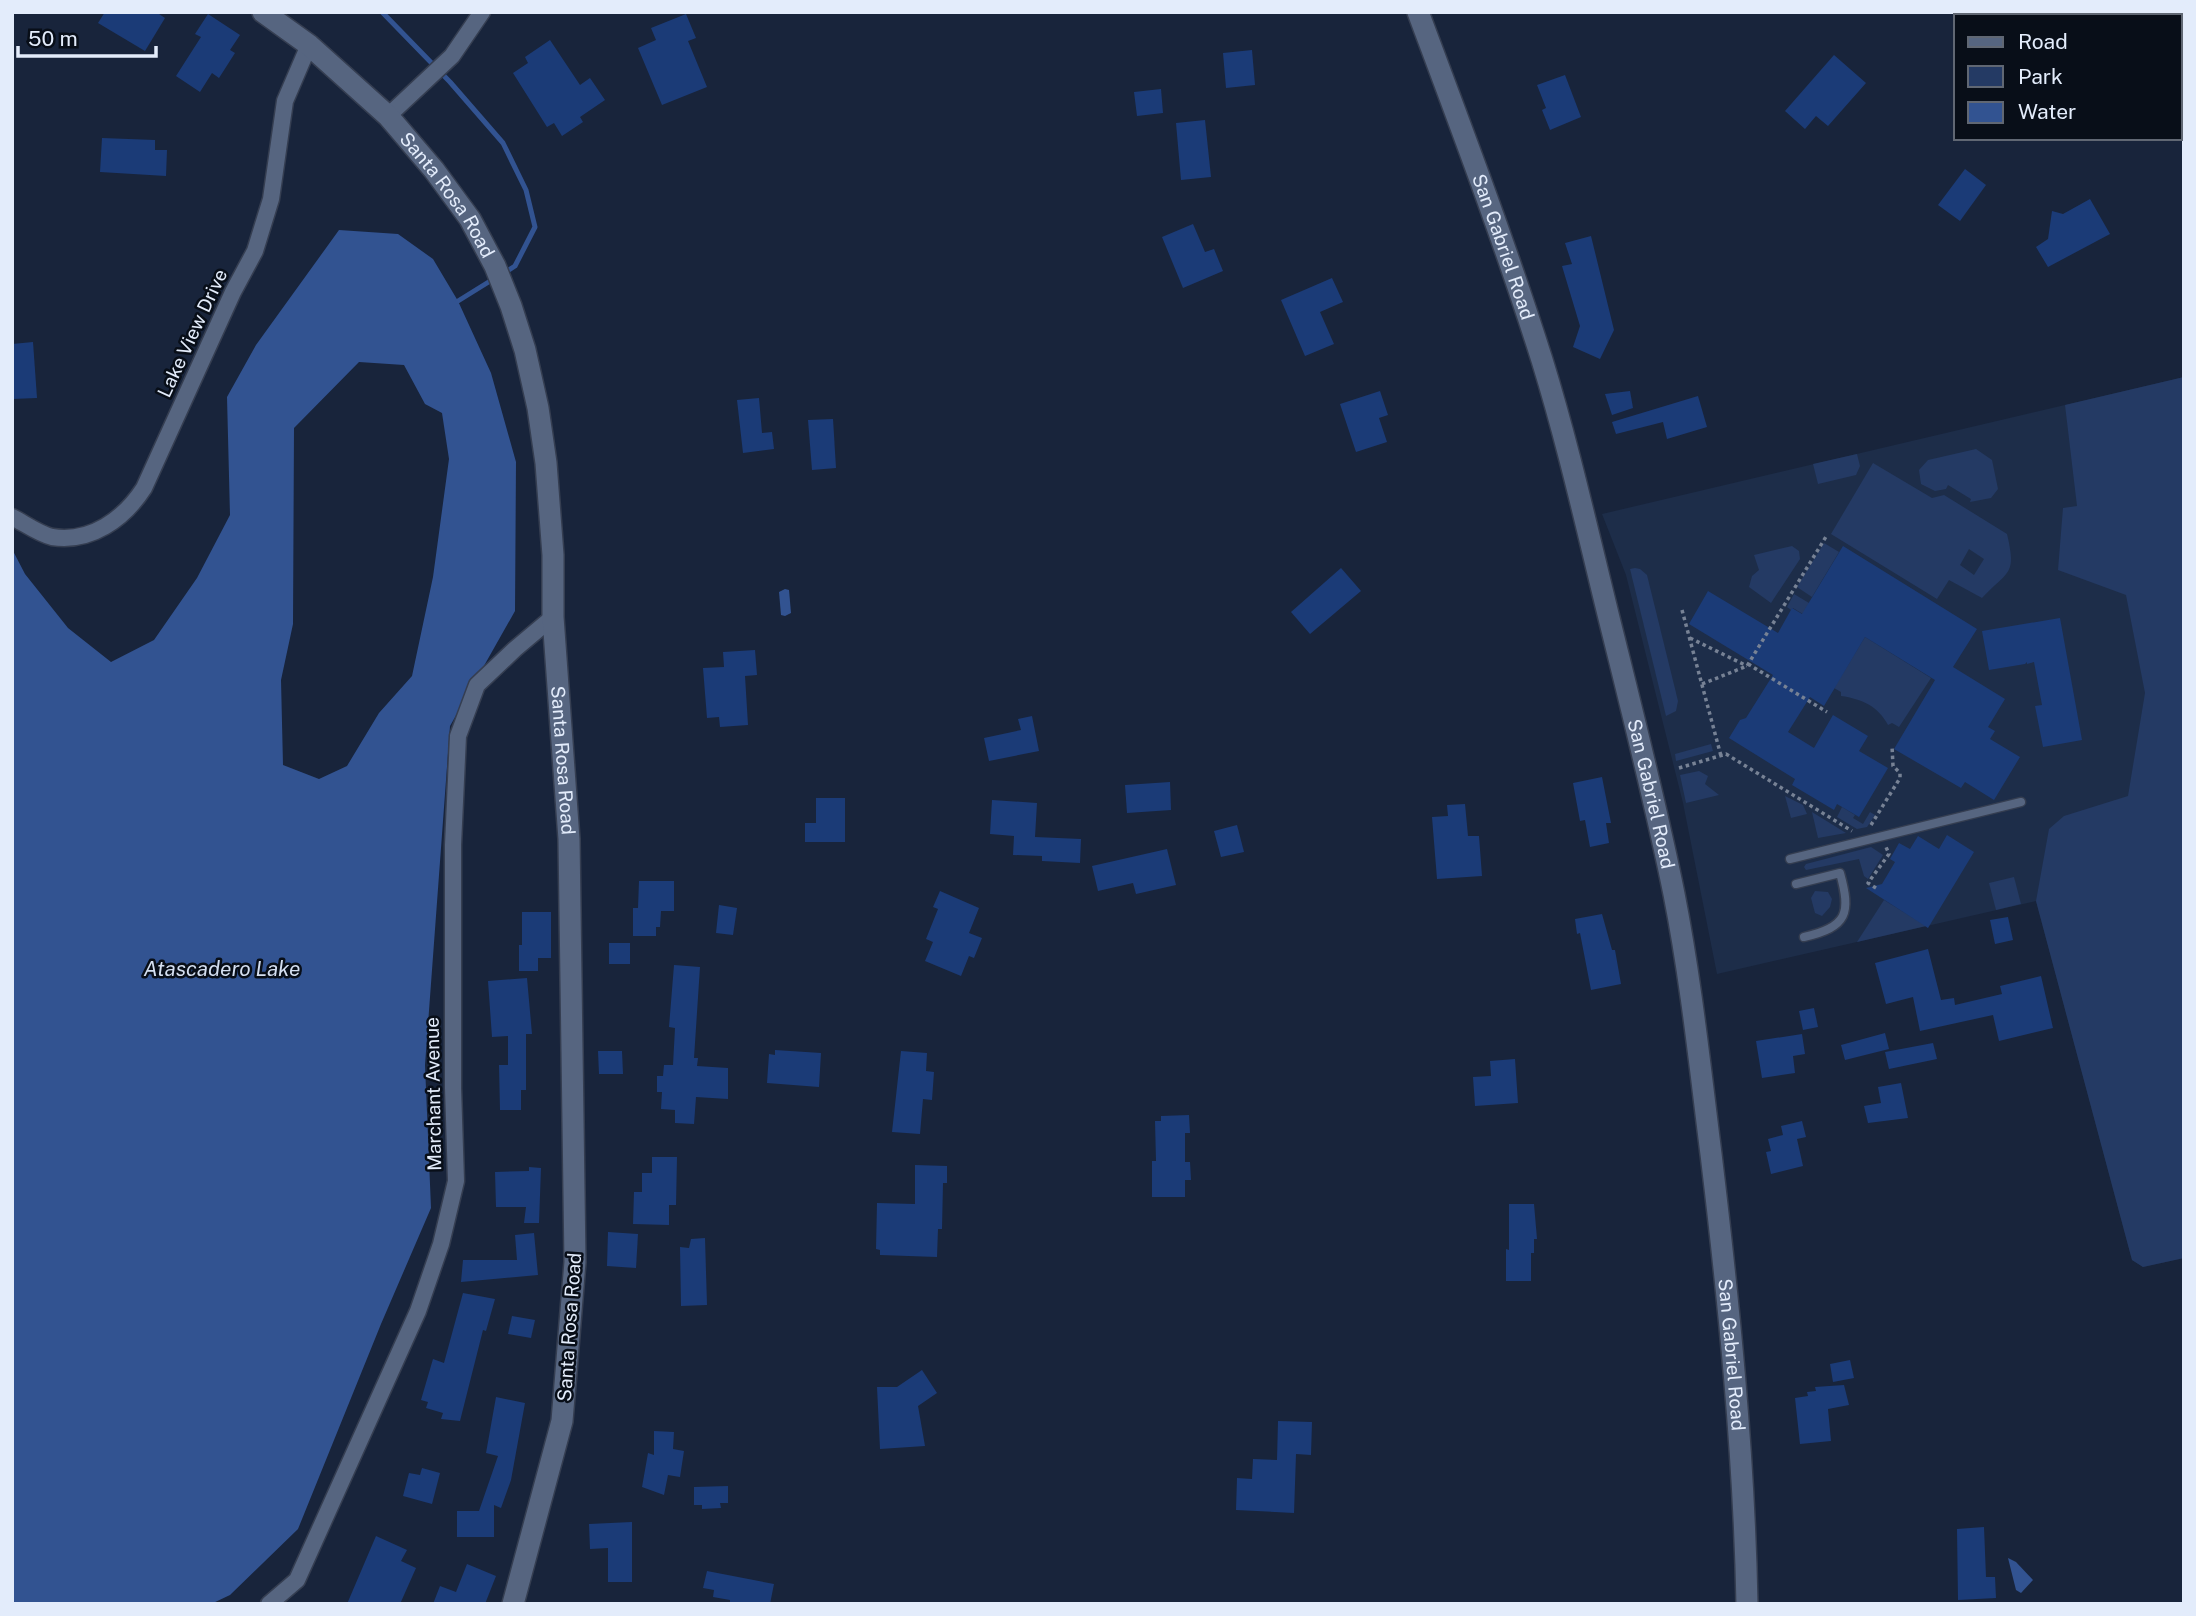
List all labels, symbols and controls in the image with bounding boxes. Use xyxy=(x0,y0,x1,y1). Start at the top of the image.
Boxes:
scale bar xyxy=(18,14,156,58)
legend xyxy=(1954,14,2182,140)
text: 50 m xyxy=(28,26,78,51)
text: Road xyxy=(2018,29,2068,54)
text: Park xyxy=(2018,64,2063,89)
text: Water xyxy=(2018,99,2076,124)
street label: Santa Rosa Road xyxy=(396,128,499,261)
street label: San Gabriel Road xyxy=(1468,171,1539,323)
street label: Lake View Drive xyxy=(153,265,231,401)
street label: Santa Rosa Road xyxy=(547,685,580,836)
street label: San Gabriel Road xyxy=(1623,717,1679,871)
water label: Atascadero Lake xyxy=(144,956,300,981)
street label: Marchant Avenue xyxy=(421,1017,445,1171)
street label: Santa Rosa Road xyxy=(553,1252,585,1402)
street label: San Gabriel Road xyxy=(1714,1277,1750,1432)

